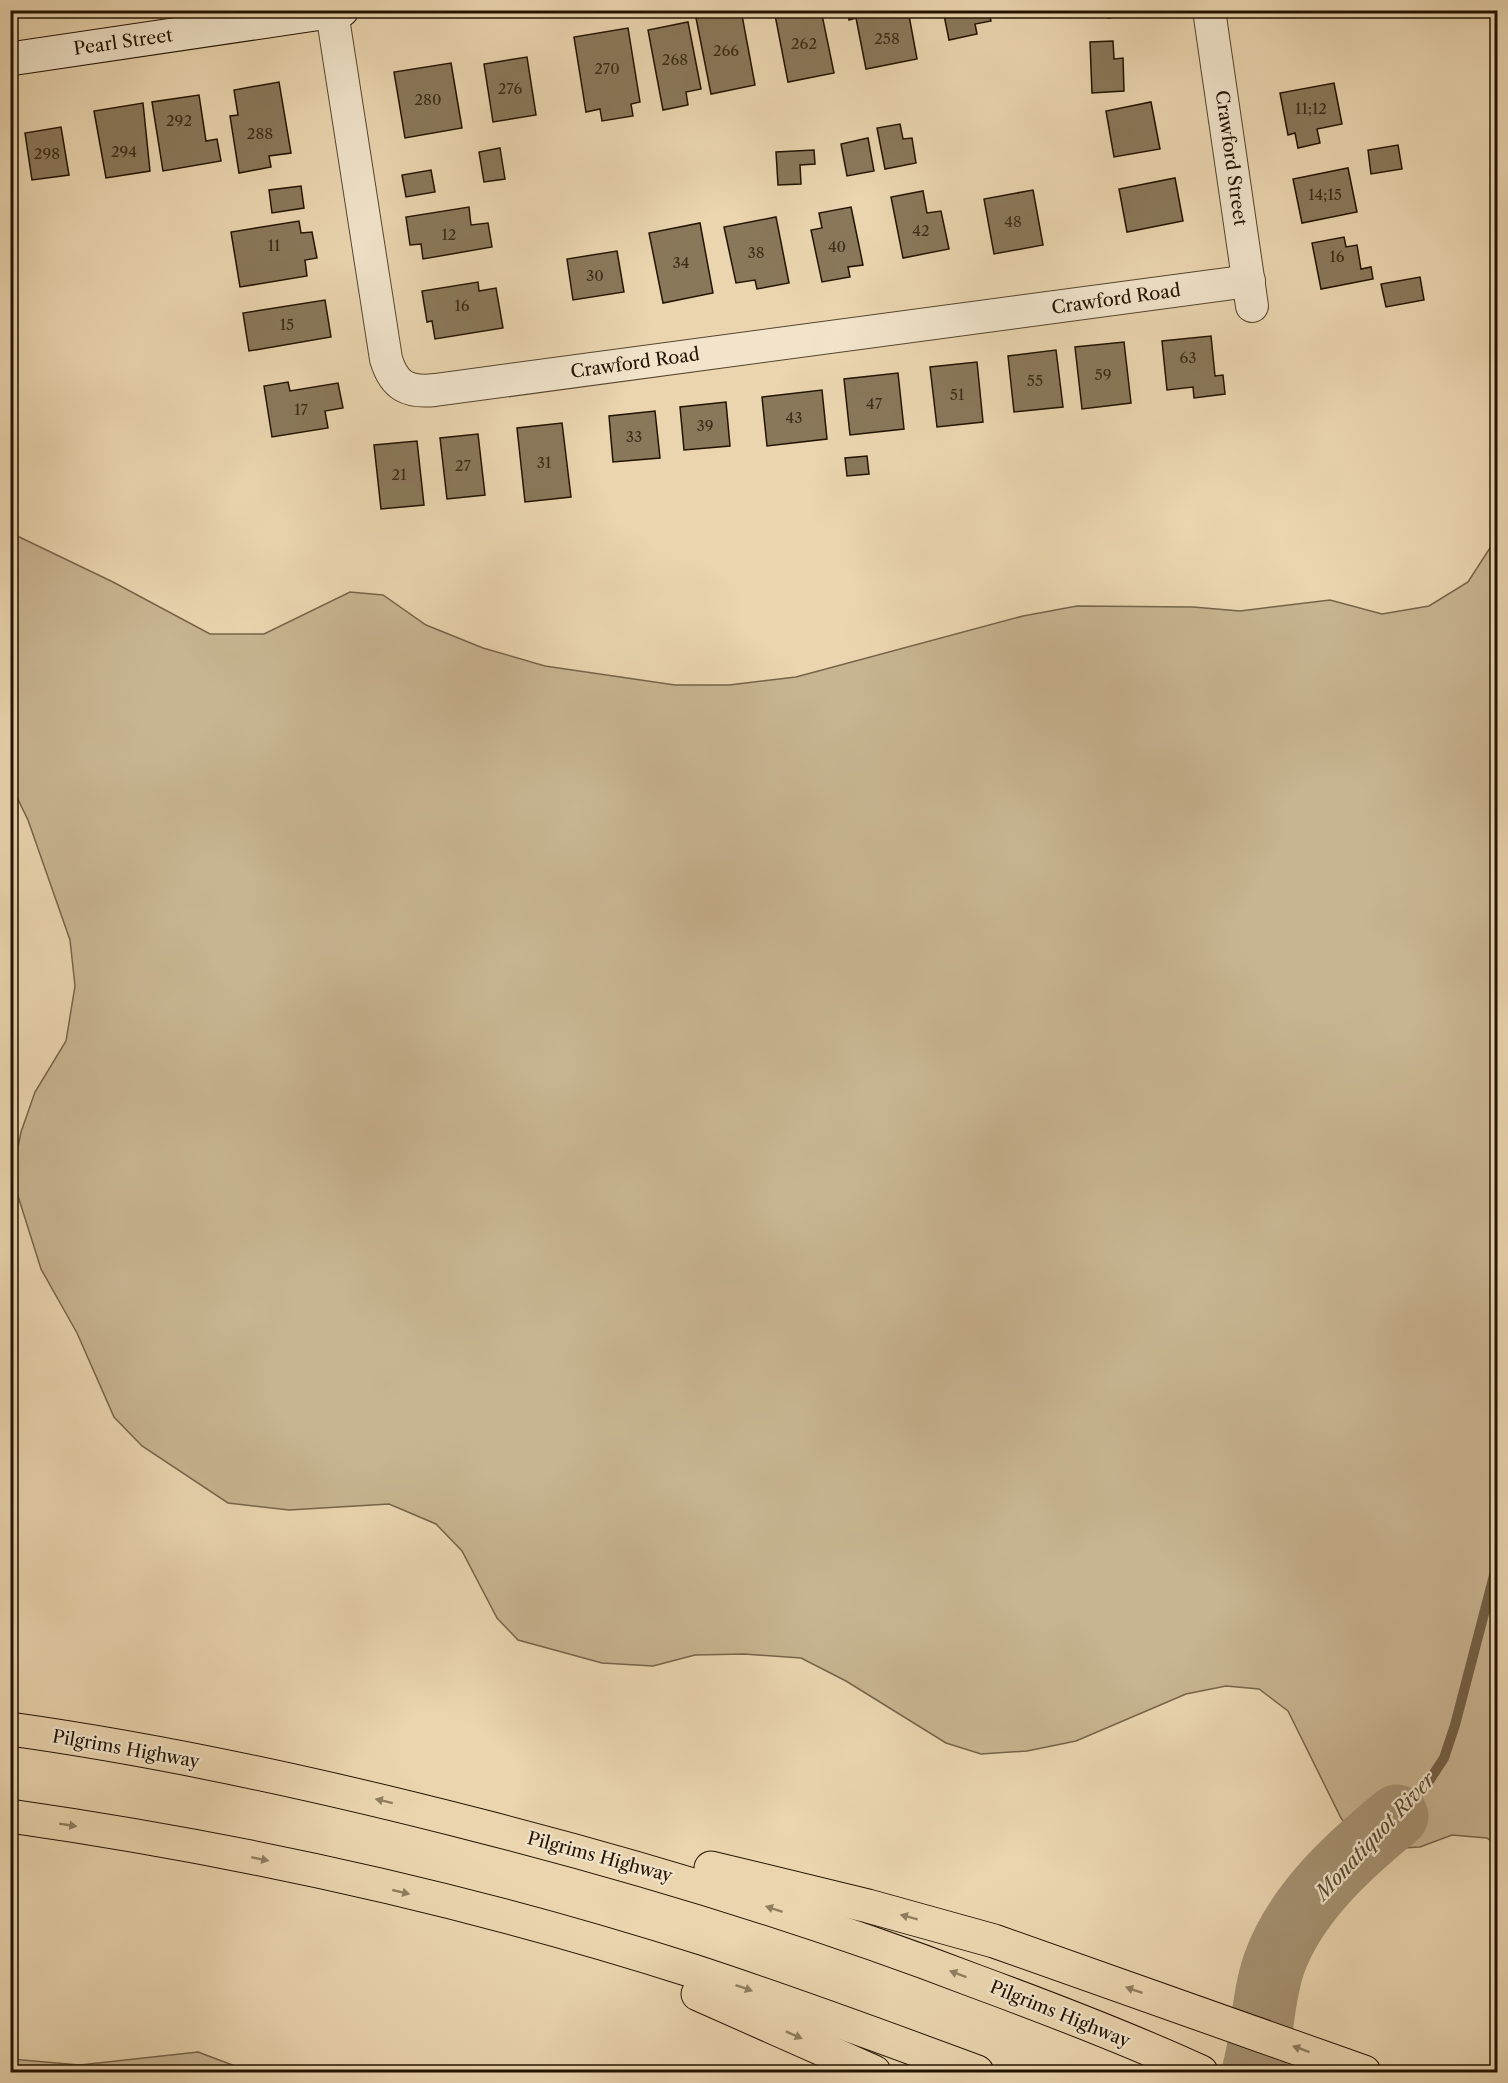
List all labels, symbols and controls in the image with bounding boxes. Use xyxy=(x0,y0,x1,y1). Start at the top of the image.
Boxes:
street label: Pearl Street xyxy=(72,24,175,60)
house number: 258 xyxy=(874,29,900,48)
house number: 262 xyxy=(791,34,817,53)
house number: 266 xyxy=(713,41,739,60)
house number: 268 xyxy=(662,50,688,69)
house number: 270 xyxy=(594,59,620,78)
house number: 276 xyxy=(498,79,522,98)
street label: Crawford Street xyxy=(1211,89,1251,228)
house number: 280 xyxy=(414,90,442,109)
house number: 11;12 xyxy=(1295,99,1327,118)
house number: 292 xyxy=(166,111,192,130)
house number: 288 xyxy=(247,124,273,143)
house number: 294 xyxy=(111,142,137,161)
house number: 298 xyxy=(34,144,60,163)
house number: 14;15 xyxy=(1308,185,1342,204)
house number: 48 xyxy=(1004,212,1022,231)
house number: 42 xyxy=(912,221,930,240)
house number: 12 xyxy=(442,225,456,244)
house number: 11 xyxy=(268,236,281,255)
house number: 40 xyxy=(828,237,846,256)
house number: 38 xyxy=(747,243,765,262)
house number: 16 xyxy=(1329,247,1345,266)
house number: 34 xyxy=(673,253,689,272)
house number: 30 xyxy=(586,266,604,285)
street label: Crawford Road xyxy=(1050,279,1182,319)
house number: 16 xyxy=(454,296,470,315)
house number: 15 xyxy=(280,315,294,334)
street label: Crawford Road xyxy=(569,343,701,383)
house number: 63 xyxy=(1179,348,1197,367)
house number: 59 xyxy=(1095,365,1111,384)
house number: 55 xyxy=(1027,371,1043,390)
house number: 51 xyxy=(950,385,965,404)
house number: 47 xyxy=(866,394,883,413)
house number: 17 xyxy=(294,400,308,419)
house number: 43 xyxy=(786,408,802,427)
house number: 39 xyxy=(696,416,714,435)
house number: 33 xyxy=(626,427,642,446)
house number: 31 xyxy=(537,453,552,472)
house number: 27 xyxy=(455,456,472,475)
house number: 21 xyxy=(392,465,407,484)
street label: Pilgrims Highway xyxy=(51,1725,202,1773)
water label: Monatiquot River xyxy=(1309,1766,1441,1906)
one-way arrow xyxy=(375,1795,393,1805)
one-way arrow xyxy=(59,1820,78,1829)
street label: Pilgrims Highway xyxy=(525,1827,676,1887)
one-way arrow xyxy=(251,1855,270,1865)
one-way arrow xyxy=(391,1888,410,1897)
one-way arrow xyxy=(765,1903,783,1913)
one-way arrow xyxy=(900,1912,918,1921)
one-way arrow xyxy=(949,1969,967,1978)
street label: Pilgrims Highway xyxy=(987,1976,1134,2053)
one-way arrow xyxy=(735,1984,753,1994)
one-way arrow xyxy=(1125,1984,1143,1994)
one-way arrow xyxy=(786,2031,803,2040)
one-way arrow xyxy=(1292,2044,1310,2053)

